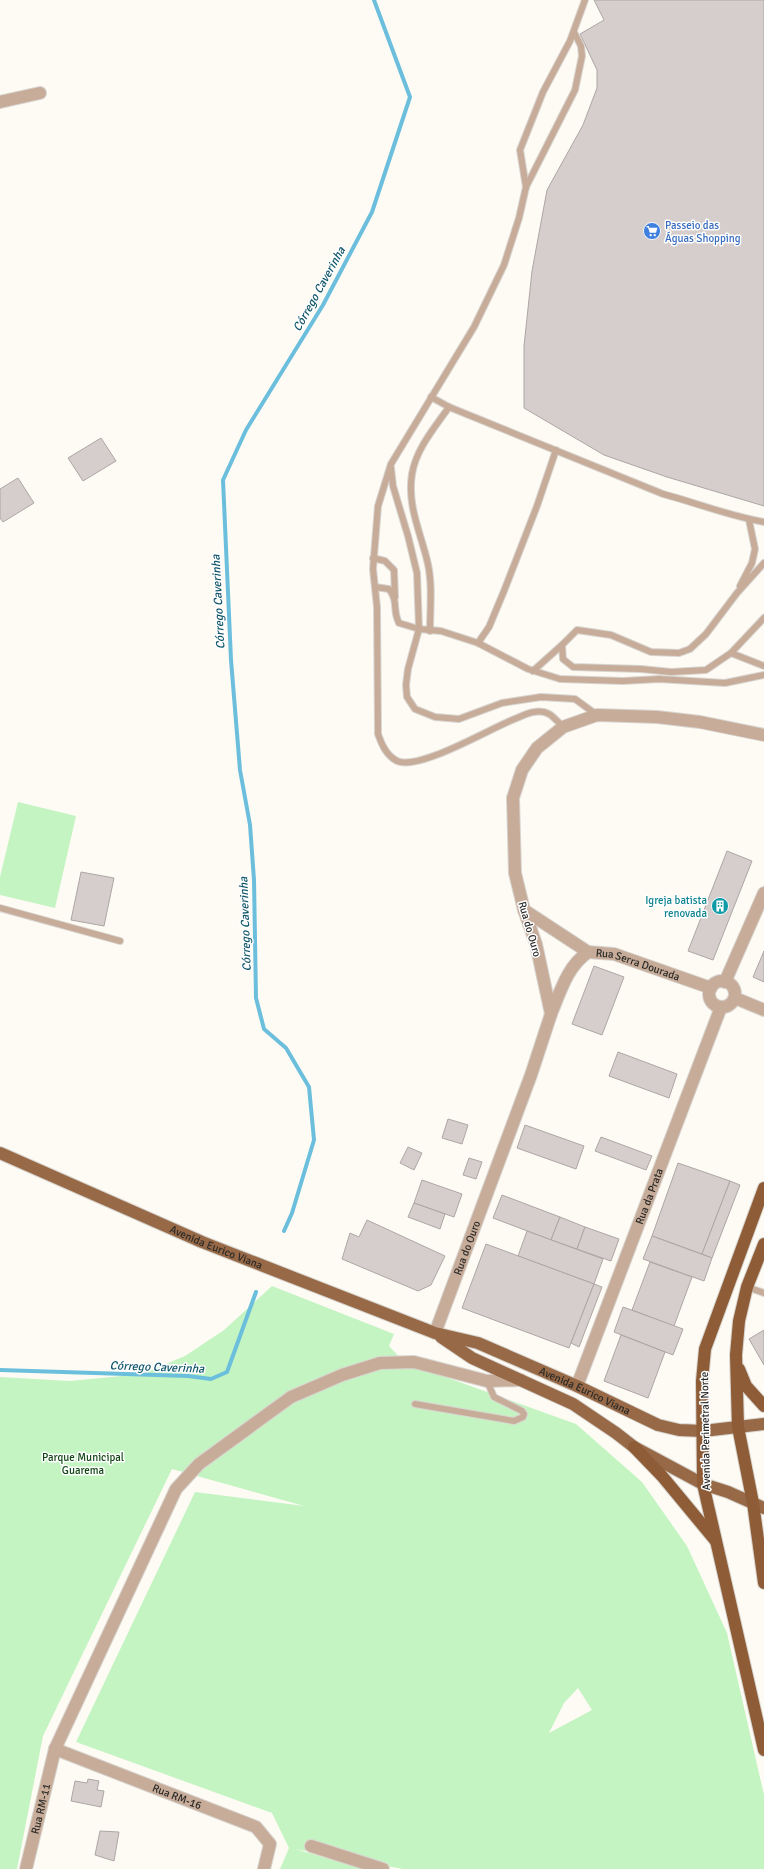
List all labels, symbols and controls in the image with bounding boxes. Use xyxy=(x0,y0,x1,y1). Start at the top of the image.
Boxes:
place label: Passeio das Águas Shopping xyxy=(665,219,741,245)
supermarket icon: Passeio das Águas Shopping xyxy=(642,221,662,241)
water label: Córrego Caverinha xyxy=(290,243,349,334)
water label: Córrego Caverinha xyxy=(208,553,228,650)
water label: Córrego Caverinha xyxy=(236,876,255,972)
place label: Igreja batista renovada xyxy=(645,894,707,920)
building icon: Igreja batista renovada xyxy=(710,896,730,916)
street label: Rua do Ouro xyxy=(515,900,544,959)
street label: Rua Serra Dourada xyxy=(595,947,682,984)
street label: Rua da Prata xyxy=(633,1166,666,1226)
street label: Rua do Ouro xyxy=(451,1219,483,1277)
street label: Avenida Eurico Viana xyxy=(168,1223,265,1272)
water label: Córrego Caverinha xyxy=(109,1358,205,1377)
street label: Avenida Eurico Viana xyxy=(537,1364,633,1418)
street label: Avenida Perimetral Norte xyxy=(698,1372,713,1490)
park label: Parque Municipal Guarema xyxy=(42,1451,124,1477)
street label: Rua RM-16 xyxy=(151,1781,203,1812)
street label: Rua RM-11 xyxy=(29,1782,53,1835)

